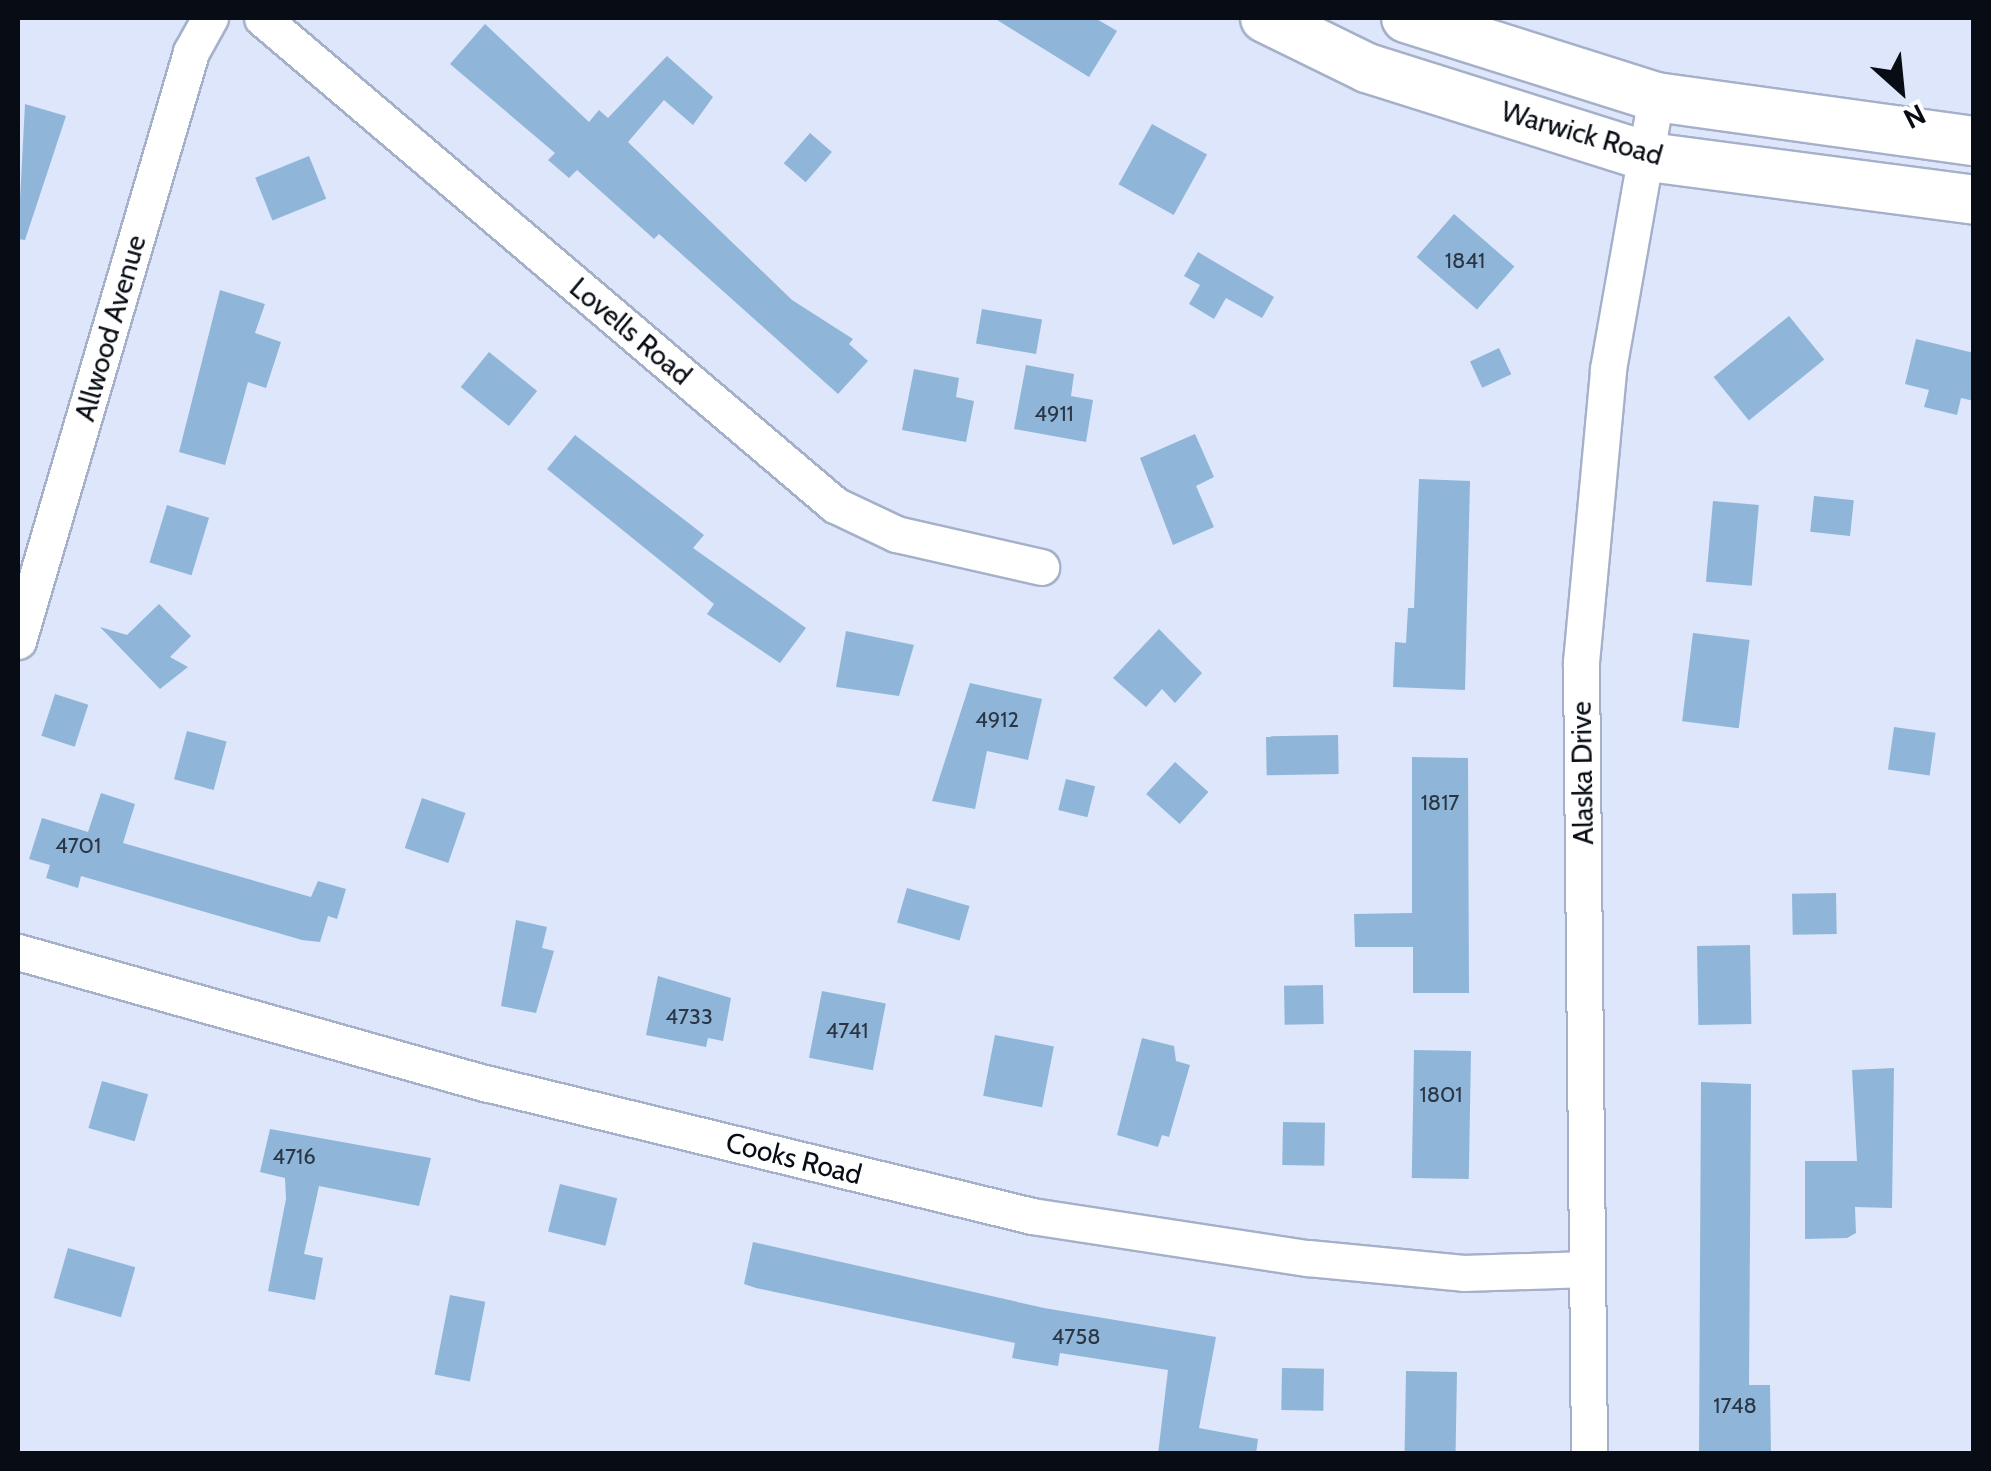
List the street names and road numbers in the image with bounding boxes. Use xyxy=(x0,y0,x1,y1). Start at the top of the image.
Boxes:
street label: Warwick Road xyxy=(1497,94,1667,172)
street label: Allwood Avenue xyxy=(67,231,153,425)
street label: Lovells Road xyxy=(563,270,699,392)
street label: Alaska Drive xyxy=(1564,701,1600,845)
street label: Cooks Road xyxy=(723,1125,865,1191)

